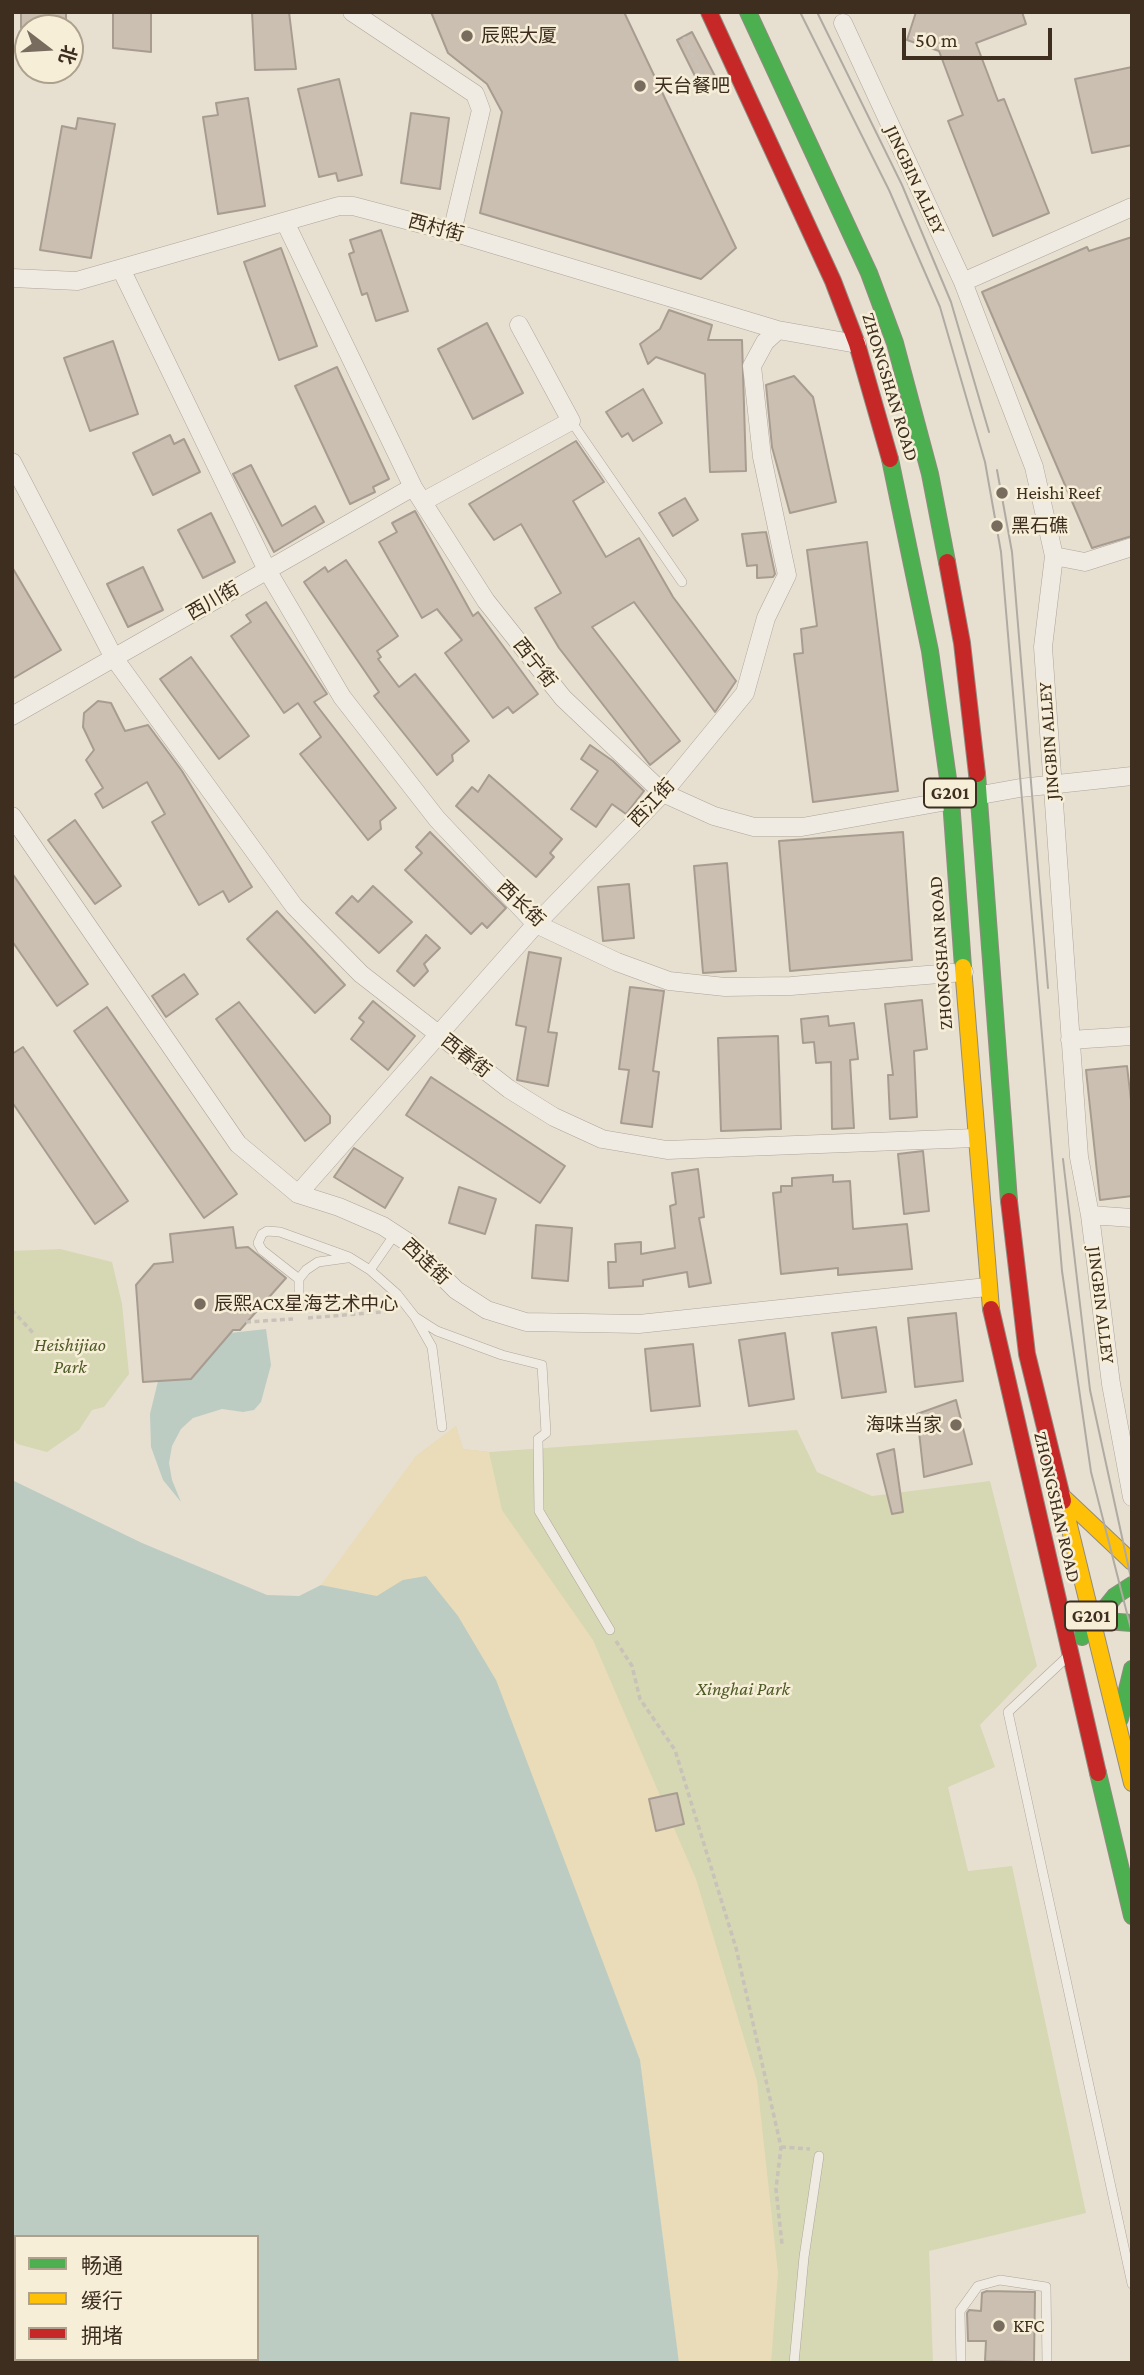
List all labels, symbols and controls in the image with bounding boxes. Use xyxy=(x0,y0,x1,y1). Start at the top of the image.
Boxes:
north arrow xyxy=(14,14,84,84)
scale bar xyxy=(906,14,1056,58)
place label: 辰熙大厦 xyxy=(481,25,557,47)
marker: 辰熙大厦 xyxy=(459,28,475,44)
text: 50 m xyxy=(915,28,958,52)
text: 北 xyxy=(55,43,80,67)
place label: 天台餐吧 xyxy=(654,75,730,97)
marker: 天台餐吧 xyxy=(632,78,648,94)
street label: JINGBIN ALLEY xyxy=(880,122,950,238)
street label: 西村街 xyxy=(406,210,466,246)
street label: ZHONGSHAN ROAD xyxy=(857,310,923,464)
place label: Heishi Reef xyxy=(1016,482,1101,504)
marker: Heishi Reef xyxy=(994,485,1010,501)
place label: 黑石礁 xyxy=(1011,515,1068,537)
marker: 黑石礁 xyxy=(989,518,1005,534)
street label: 西川街 xyxy=(183,577,243,625)
street label: 西宁街 xyxy=(508,634,562,692)
street label: JINGBIN ALLEY xyxy=(1034,681,1064,801)
street label: 西江街 xyxy=(624,774,680,832)
road number: G201 xyxy=(924,778,976,808)
street label: ZHONGSHAN ROAD xyxy=(924,875,958,1031)
street label: 西长街 xyxy=(492,876,550,932)
street label: 西春街 xyxy=(437,1029,495,1083)
street label: 西连街 xyxy=(397,1234,455,1290)
street label: JINGBIN ALLEY xyxy=(1082,1245,1120,1365)
place label: 辰熙ACX星海艺术中心 xyxy=(214,1293,399,1315)
marker: 辰熙ACX星海艺术中心 xyxy=(192,1296,208,1312)
park label: Heishijiao Park xyxy=(34,1334,106,1378)
place label: 海味当家 xyxy=(866,1414,942,1436)
marker: 海味当家 xyxy=(948,1417,964,1433)
street label: ZHONGSHAN ROAD xyxy=(1029,1429,1085,1585)
road number: G201 xyxy=(1065,1602,1117,1630)
park label: Xinghai Park xyxy=(696,1678,790,1700)
legend xyxy=(14,2235,259,2361)
text: 畅通 xyxy=(81,2254,123,2278)
text: 缓行 xyxy=(81,2289,123,2313)
place label: KFC xyxy=(1013,2315,1044,2337)
marker: KFC xyxy=(991,2318,1007,2334)
text: 拥堵 xyxy=(81,2324,123,2348)

